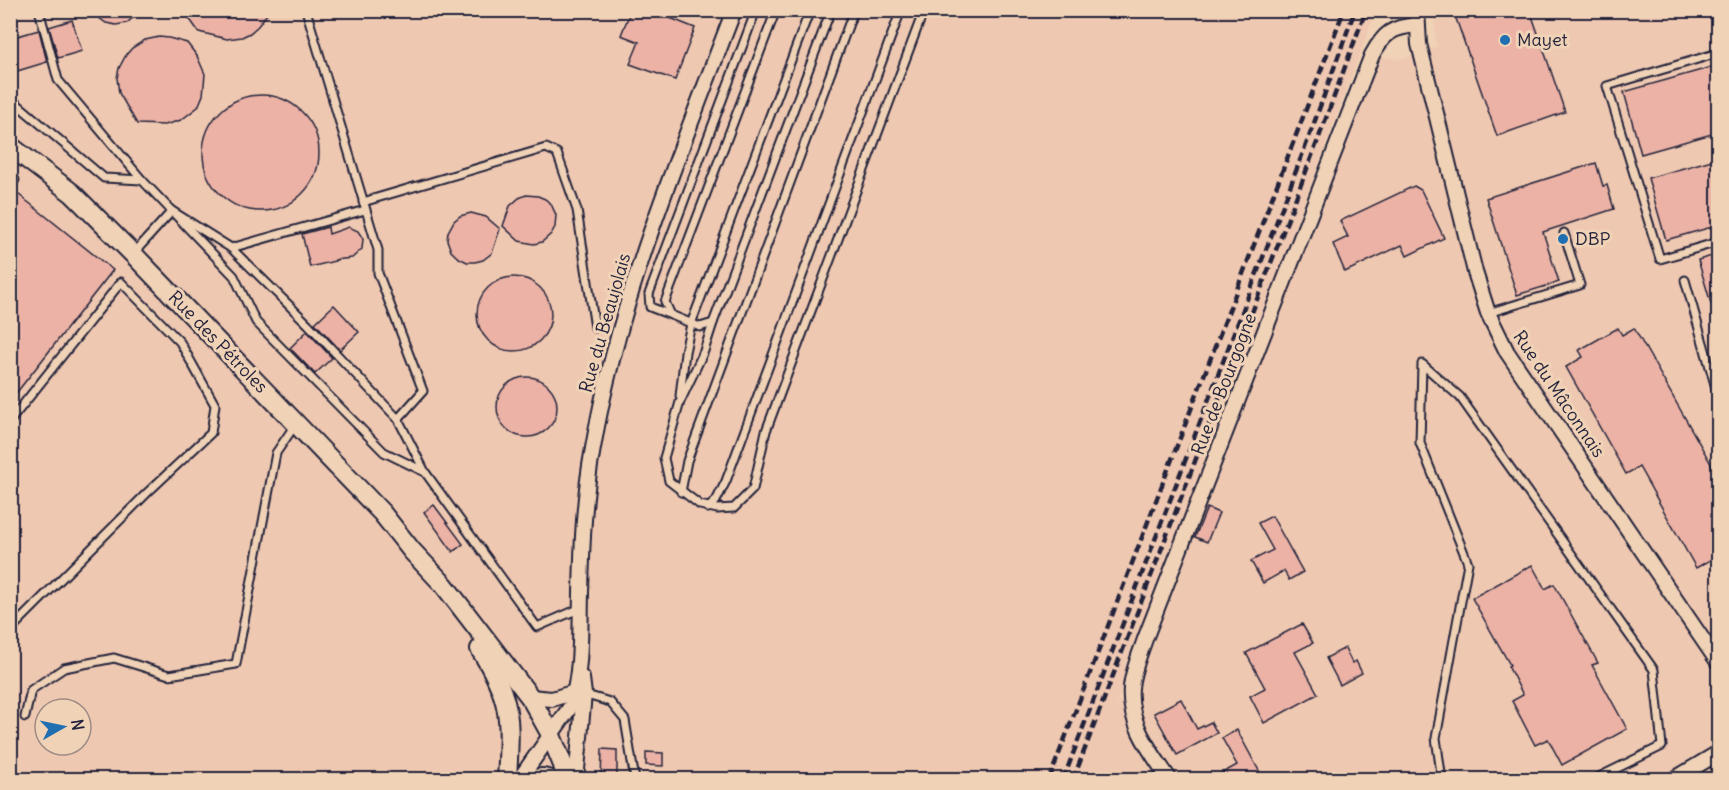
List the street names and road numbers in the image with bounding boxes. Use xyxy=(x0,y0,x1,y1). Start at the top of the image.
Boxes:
street label: Rue du Beaujolais xyxy=(574,250,635,395)
street label: Rue des Pétroles xyxy=(164,286,273,398)
street label: Rue de Bourgogne xyxy=(1186,310,1261,458)
street label: Rue du Mâconnais xyxy=(1508,326,1610,462)

